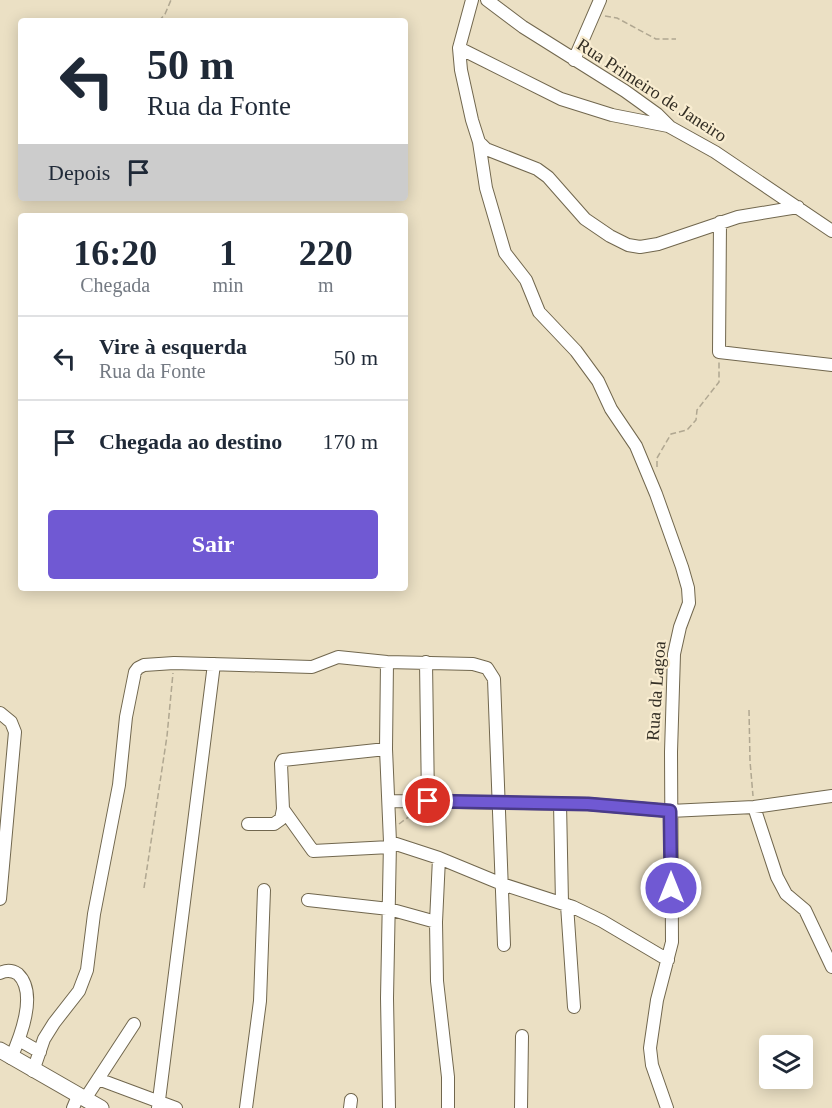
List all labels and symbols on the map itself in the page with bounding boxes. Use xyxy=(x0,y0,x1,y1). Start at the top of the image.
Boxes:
street label: Rua Primeiro de Janeiro xyxy=(573,34,731,146)
street label: Rua da Lagoa xyxy=(643,640,669,742)
pin xyxy=(402,775,453,826)
position arrow xyxy=(639,856,703,920)

